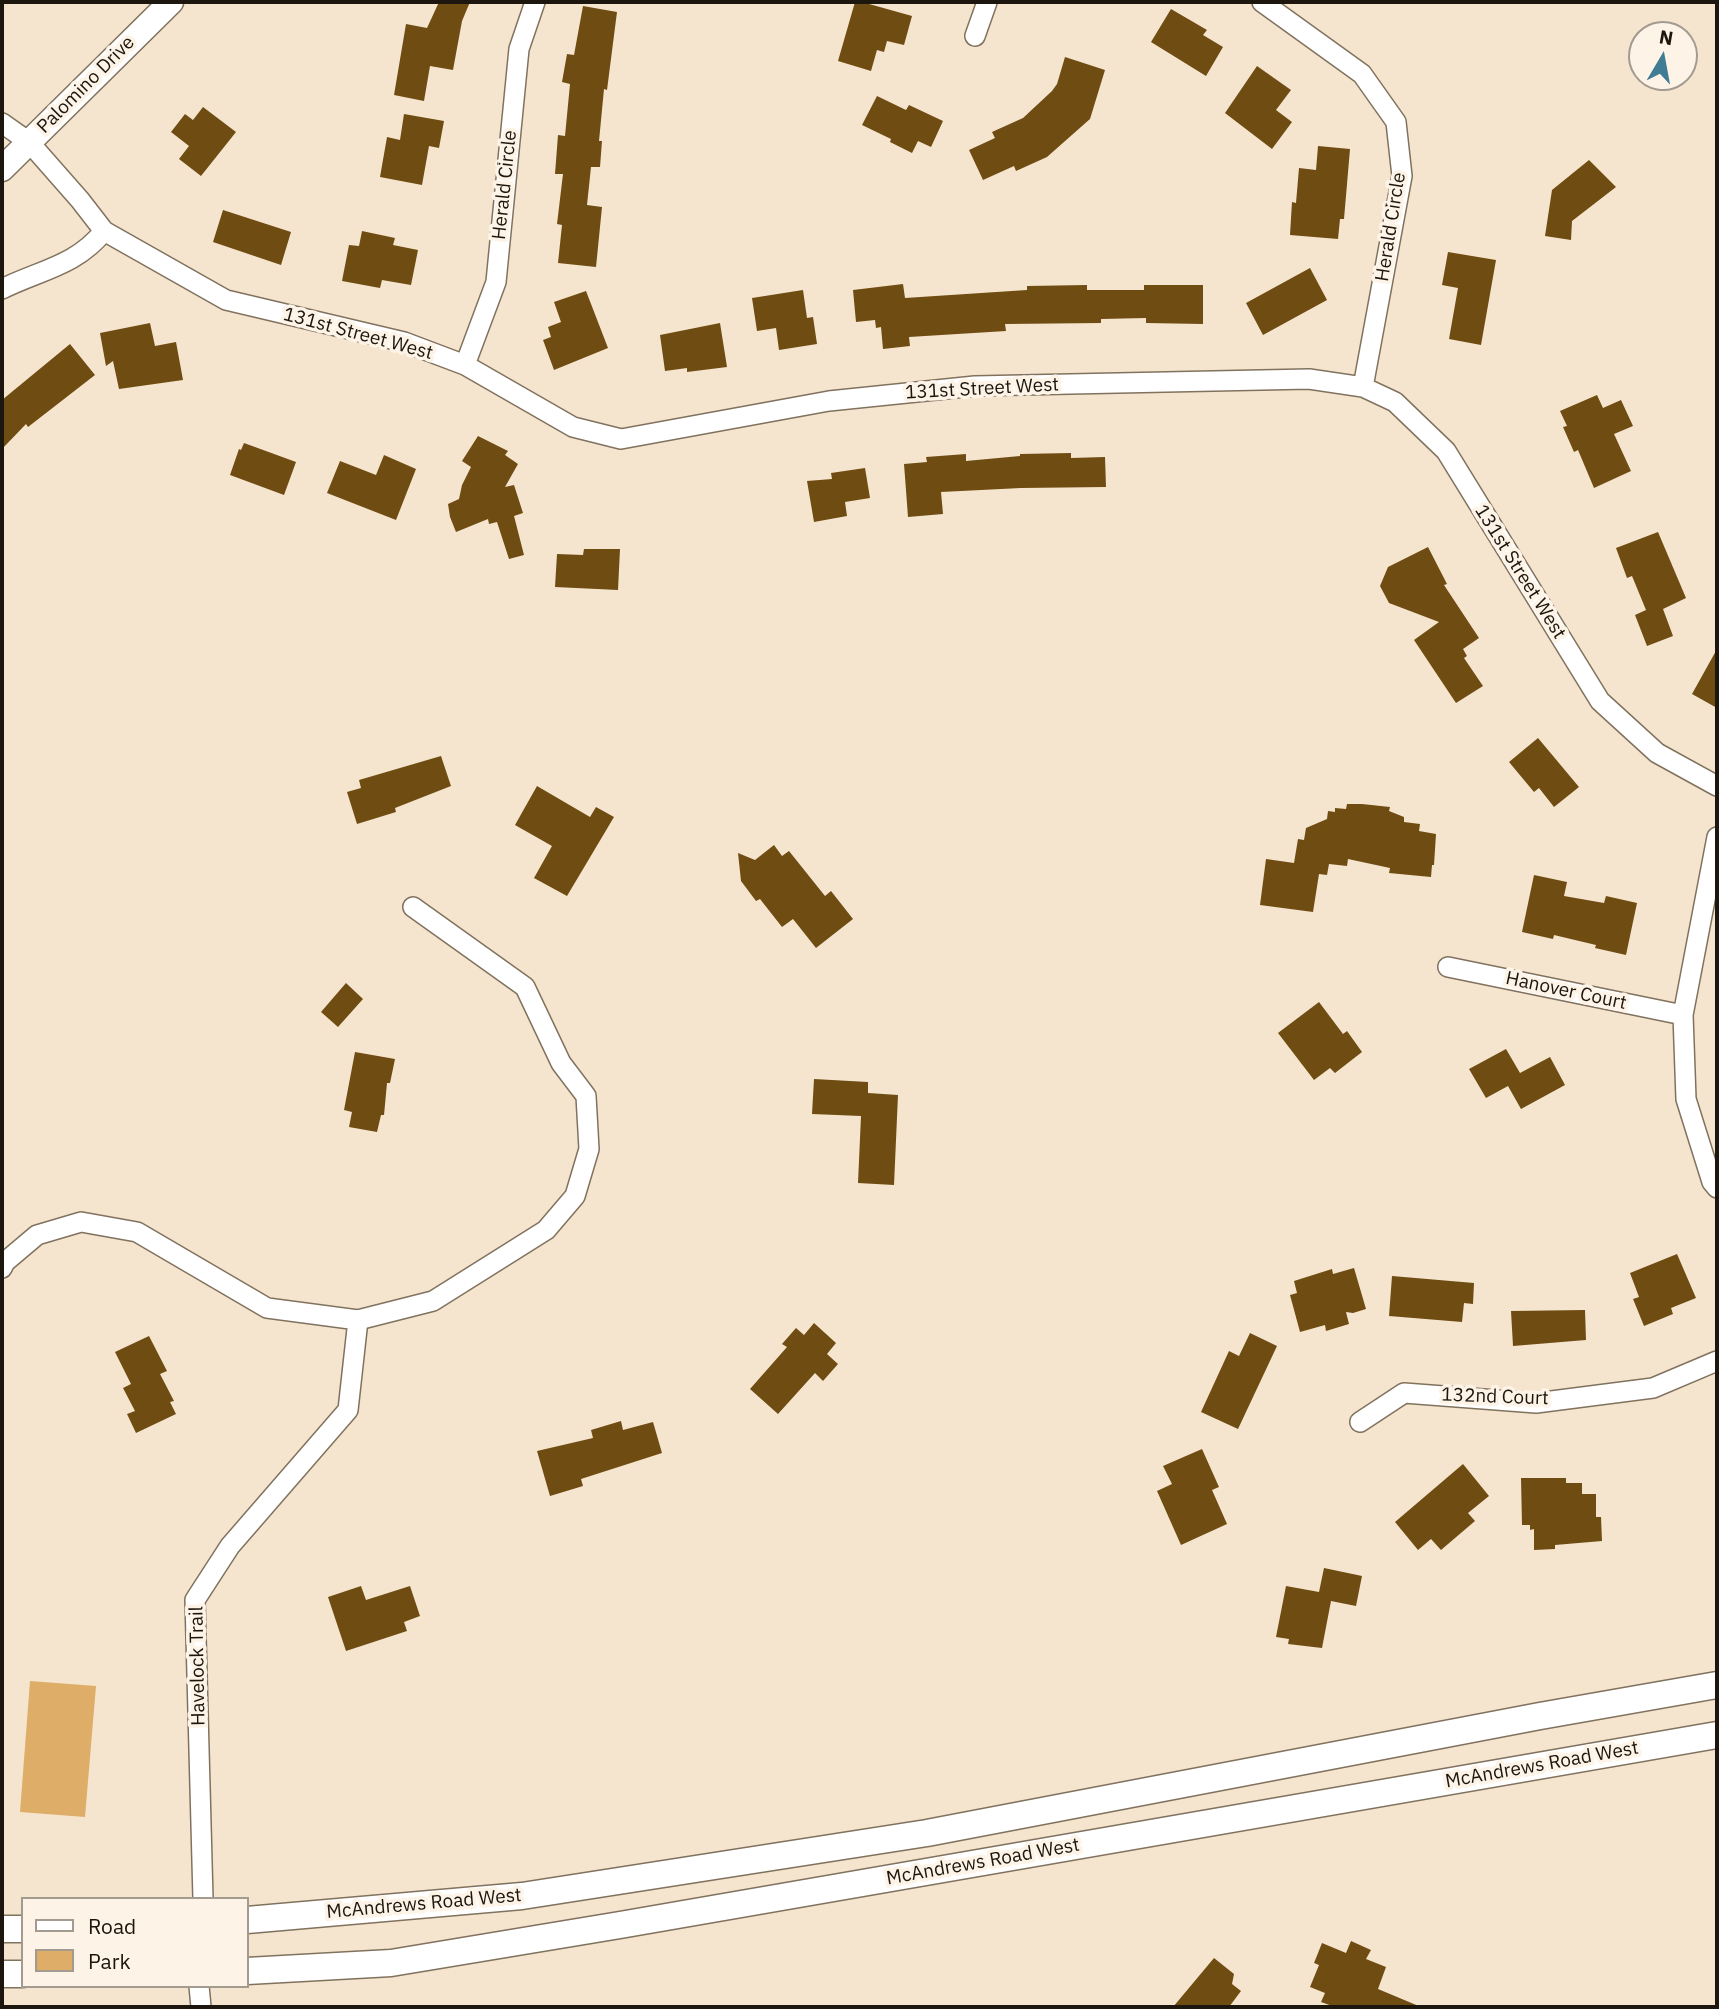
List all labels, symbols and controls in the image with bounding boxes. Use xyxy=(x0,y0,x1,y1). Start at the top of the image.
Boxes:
north arrow xyxy=(1628,21,1698,91)
text: N xyxy=(1657,24,1675,50)
street label: Palomino Drive xyxy=(32,31,140,139)
street label: Herald Circle xyxy=(488,129,522,241)
street label: Herald Circle xyxy=(1371,171,1411,283)
street label: 131st Street West xyxy=(281,303,435,365)
street label: 131st Street West xyxy=(905,374,1059,404)
street label: 131st Street West xyxy=(1470,501,1570,643)
street label: Hanover Court xyxy=(1504,967,1628,1015)
street label: 132nd Court xyxy=(1441,1384,1549,1410)
street label: Havelock Trail xyxy=(186,1606,210,1726)
street label: McAndrews Road West xyxy=(1444,1737,1640,1793)
street label: McAndrews Road West xyxy=(885,1834,1081,1890)
street label: McAndrews Road West xyxy=(326,1884,522,1924)
legend xyxy=(21,1897,248,1988)
text: Road xyxy=(88,1912,136,1940)
text: Park xyxy=(88,1947,131,1975)

